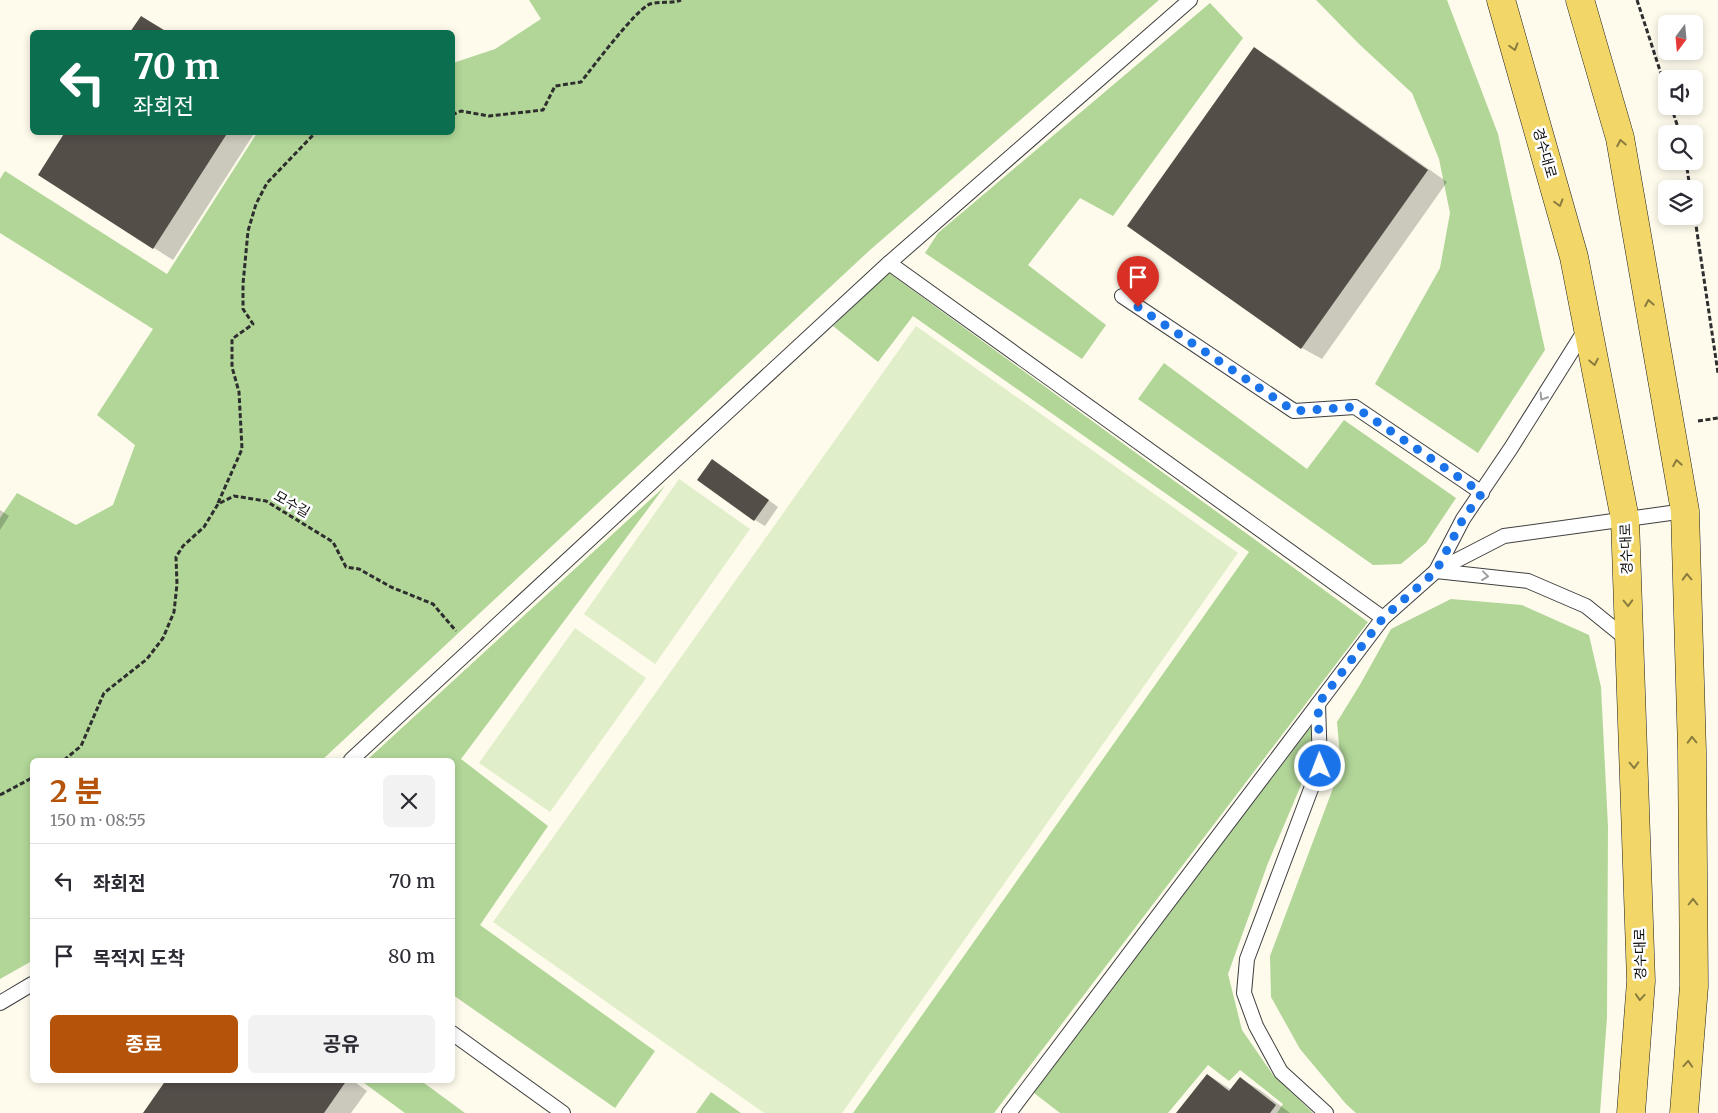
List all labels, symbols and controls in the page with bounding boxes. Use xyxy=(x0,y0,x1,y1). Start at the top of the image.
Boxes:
north arrow xyxy=(1658,15,1702,60)
map controls xyxy=(1658,15,1703,225)
one-way arrow xyxy=(1509,42,1519,50)
text: 70 m xyxy=(133,45,220,89)
icon: left xyxy=(50,50,115,115)
button: sound xyxy=(1658,70,1703,115)
text: 좌회전 xyxy=(133,92,194,120)
button: search xyxy=(1658,125,1703,170)
street label: 경수대로 xyxy=(1529,126,1561,180)
one-way arrow xyxy=(1616,138,1627,147)
button: layers xyxy=(1658,180,1703,225)
one-way arrow xyxy=(1553,199,1563,207)
pin xyxy=(1117,256,1159,307)
icon: arrive xyxy=(1124,263,1152,291)
one-way arrow xyxy=(1645,298,1655,307)
one-way arrow xyxy=(1588,357,1599,366)
one-way arrow xyxy=(1539,392,1549,401)
one-way arrow xyxy=(1672,459,1682,467)
street label: 모수길 xyxy=(271,487,313,521)
street label: 경수대로 xyxy=(1616,523,1636,575)
one-way arrow xyxy=(1481,570,1489,581)
one-way arrow xyxy=(1682,573,1692,580)
one-way arrow xyxy=(1623,599,1634,607)
one-way arrow xyxy=(1687,735,1697,743)
position arrow xyxy=(1293,739,1345,791)
one-way arrow xyxy=(1629,762,1639,769)
text: 2 분 xyxy=(50,772,102,810)
button: close xyxy=(383,775,435,827)
text: 150 m · 08:55 xyxy=(50,810,146,830)
icon: left xyxy=(50,867,78,895)
text: 70 m xyxy=(389,869,435,893)
text: 좌회전 xyxy=(93,871,145,895)
one-way arrow xyxy=(1688,898,1698,906)
street label: 경수대로 xyxy=(1631,928,1649,980)
icon: arrive xyxy=(50,942,78,970)
text: 80 m xyxy=(388,944,435,968)
text: 목적지 도착 xyxy=(93,946,185,970)
one-way arrow xyxy=(1634,994,1645,1002)
button: 종료 xyxy=(50,1015,238,1073)
button: 공유 xyxy=(248,1015,435,1073)
one-way arrow xyxy=(1682,1060,1693,1068)

